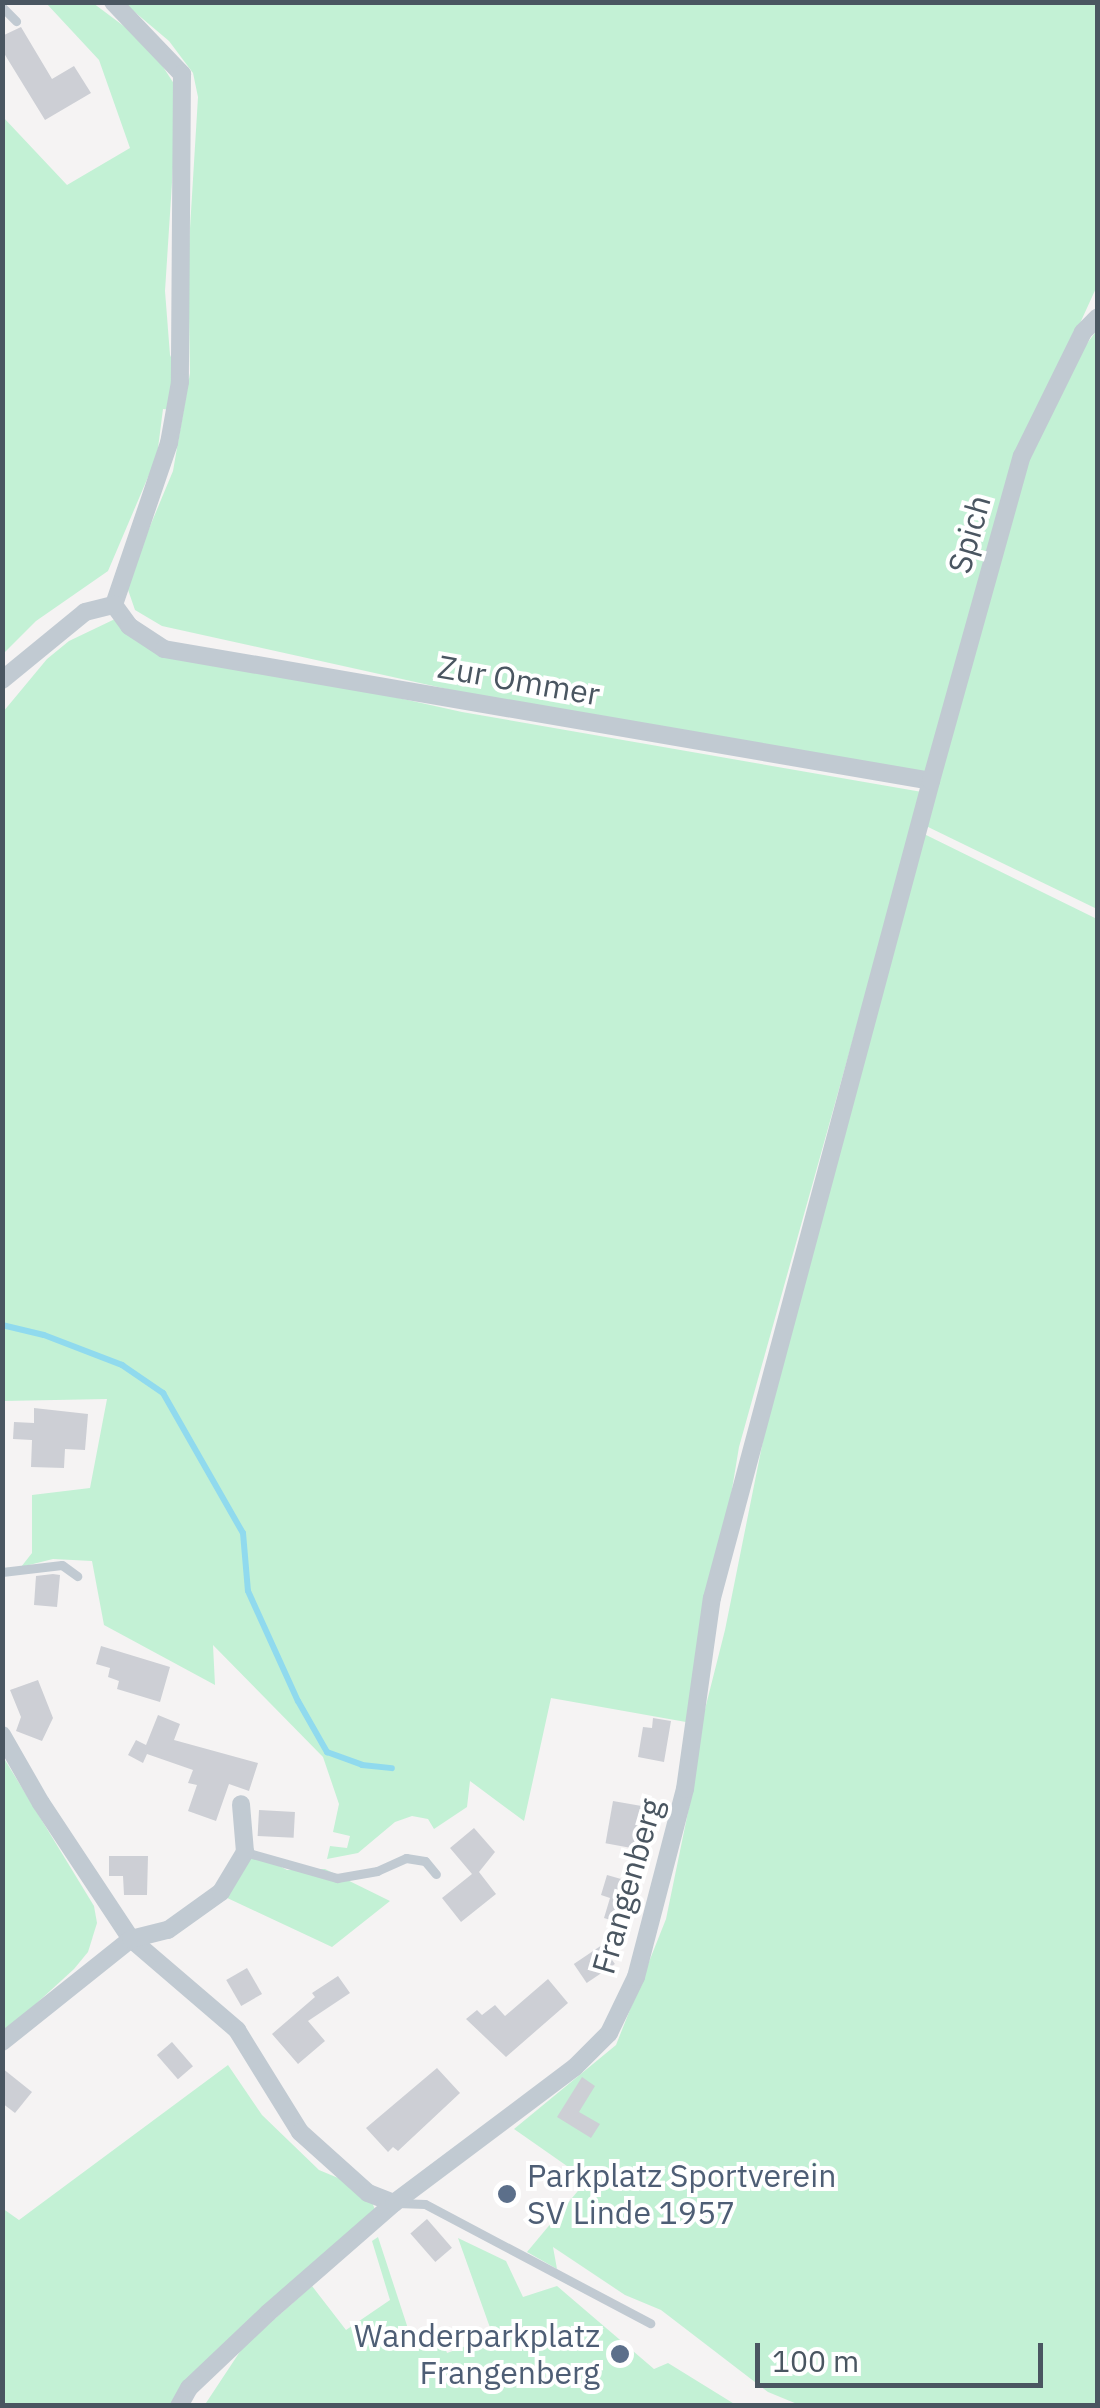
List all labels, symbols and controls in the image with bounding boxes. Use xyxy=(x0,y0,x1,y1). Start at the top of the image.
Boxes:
street label: Spich xyxy=(940,491,998,577)
street label: Zur Ommer xyxy=(435,647,603,713)
street label: Frangenberg xyxy=(584,1794,670,1978)
place label: Parkplatz Sportverein SV Linde 1957 xyxy=(527,2157,836,2232)
marker: Parkplatz Sportverein SV Linde 1957 xyxy=(496,2183,518,2205)
place label: Wanderparkplatz Frangenberg xyxy=(354,2317,600,2392)
scale bar xyxy=(760,2323,1048,2385)
text: 100 m xyxy=(772,2341,859,2380)
marker: Wanderparkplatz Frangenberg xyxy=(609,2343,631,2365)

